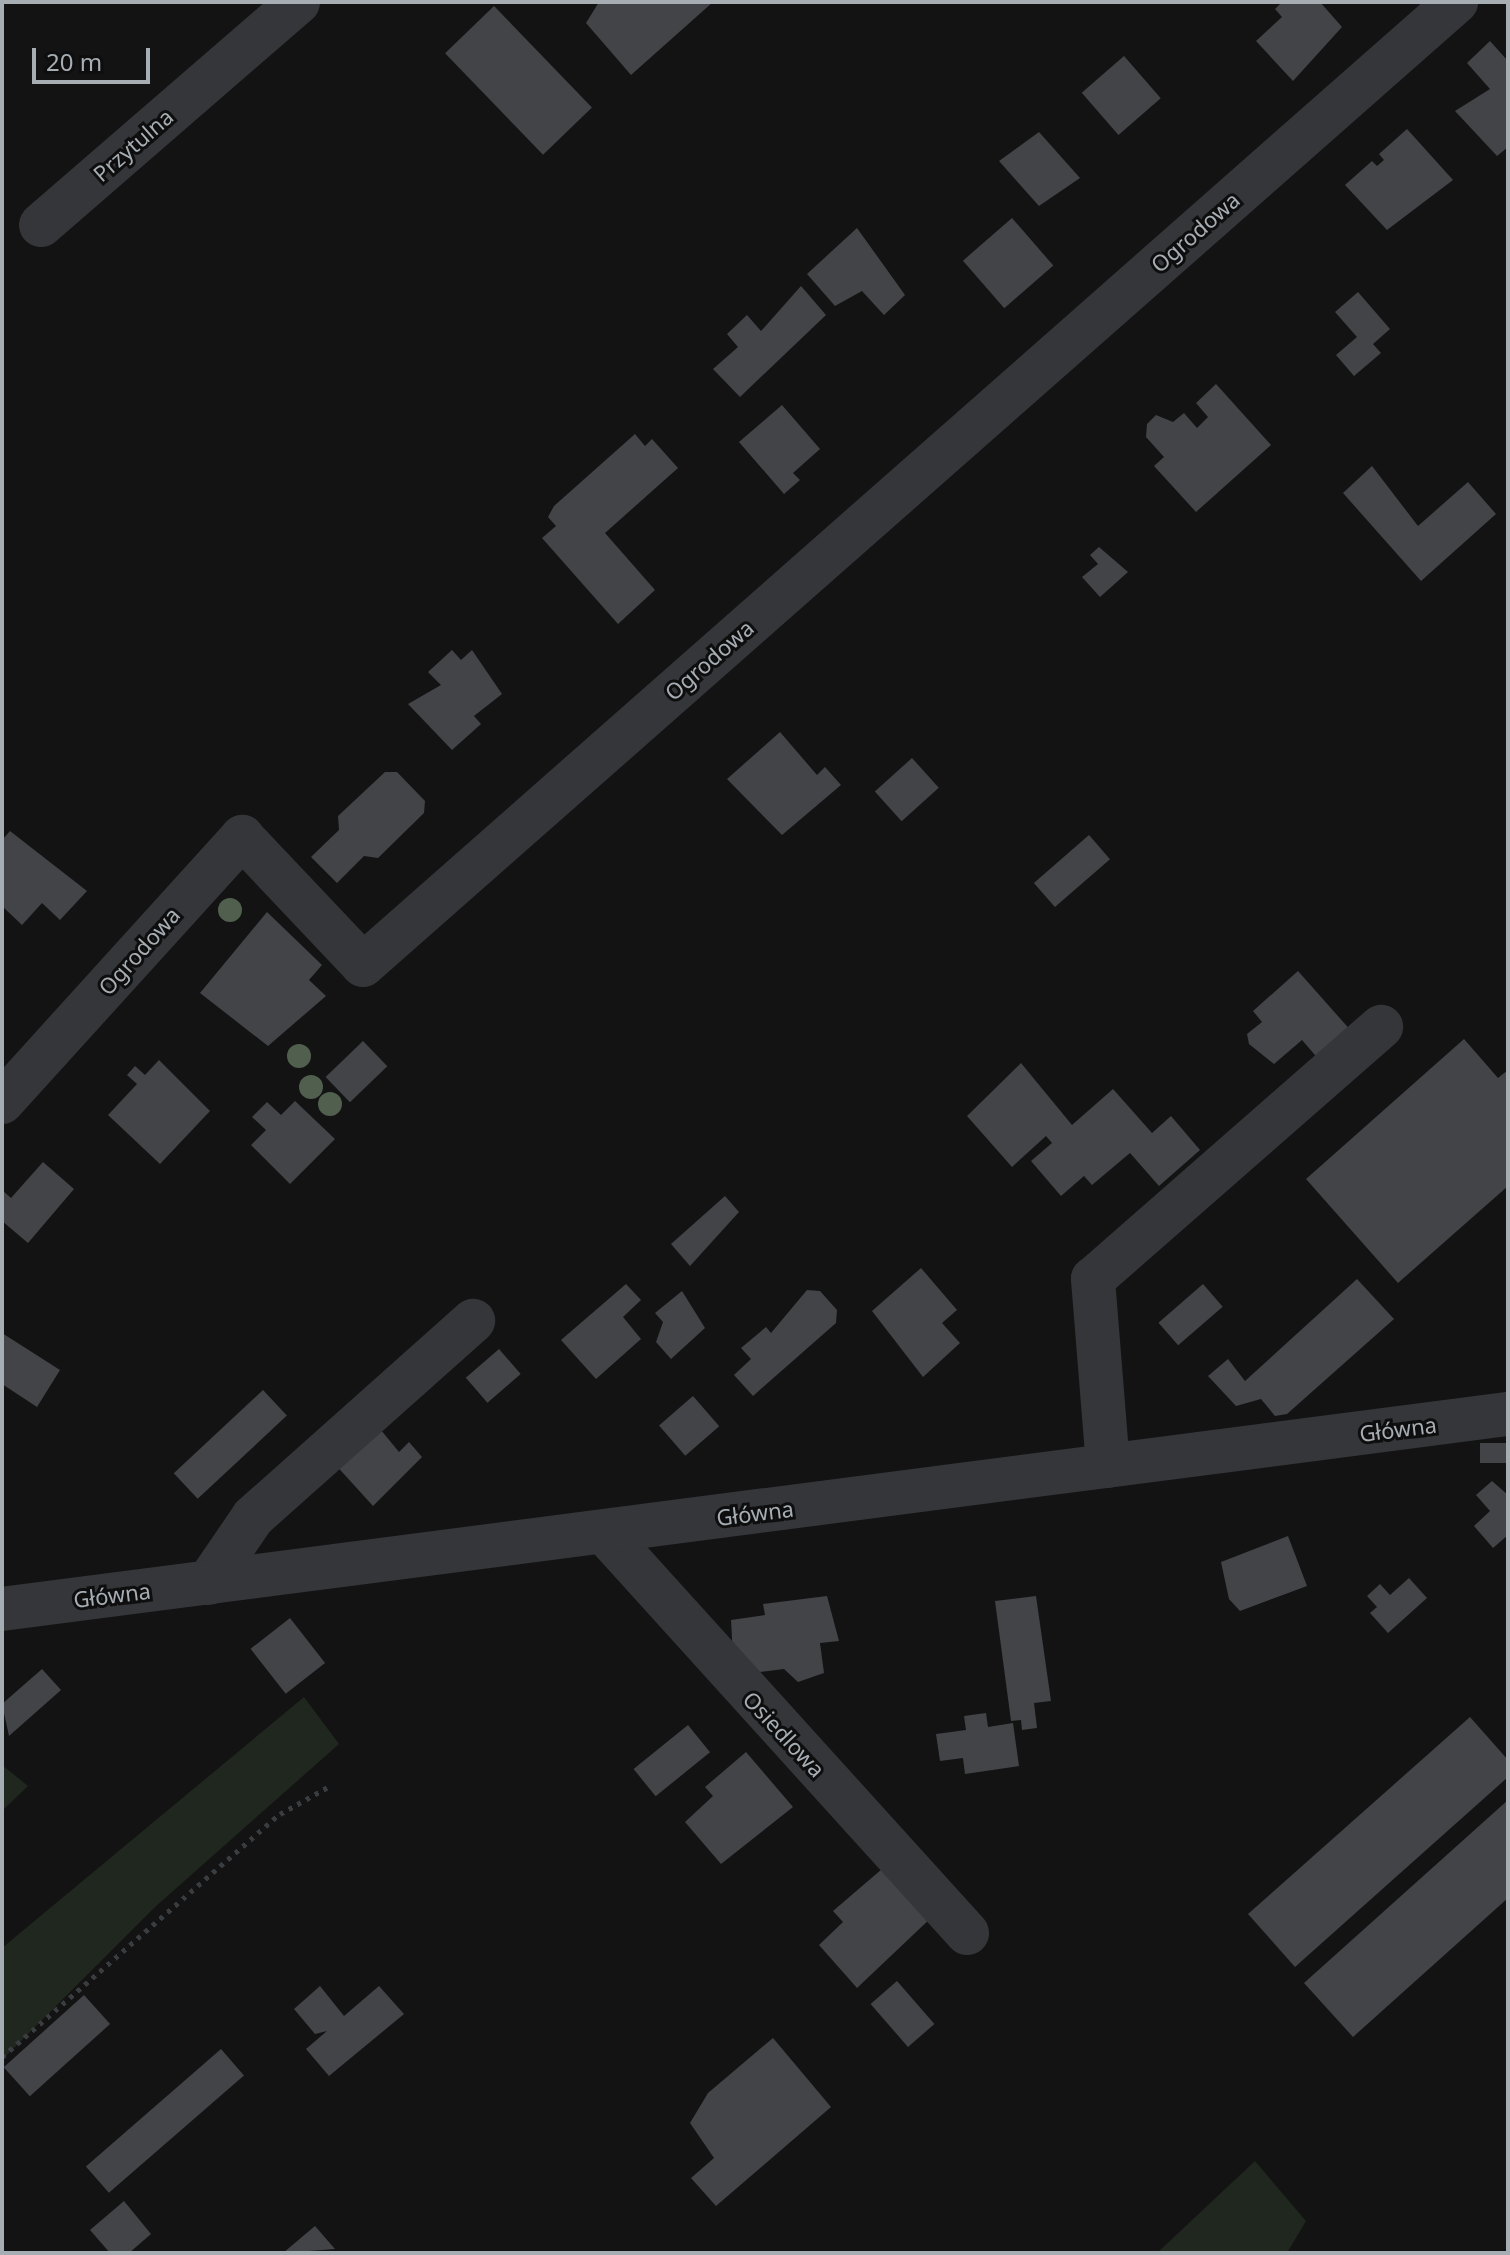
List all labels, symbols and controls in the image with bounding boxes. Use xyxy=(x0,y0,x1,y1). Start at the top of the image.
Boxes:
scale bar xyxy=(36,32,154,82)
text: 20 m xyxy=(46,45,102,78)
street label: Przytulna xyxy=(88,103,178,187)
street label: Ogrodowa xyxy=(1145,186,1245,278)
street label: Ogrodowa xyxy=(659,614,759,706)
street label: Ogrodowa xyxy=(93,902,185,1000)
street label: Główna xyxy=(1358,1411,1438,1447)
street label: Główna xyxy=(715,1495,795,1531)
street label: Główna xyxy=(72,1577,152,1613)
street label: Osiedlowa xyxy=(738,1686,830,1782)

